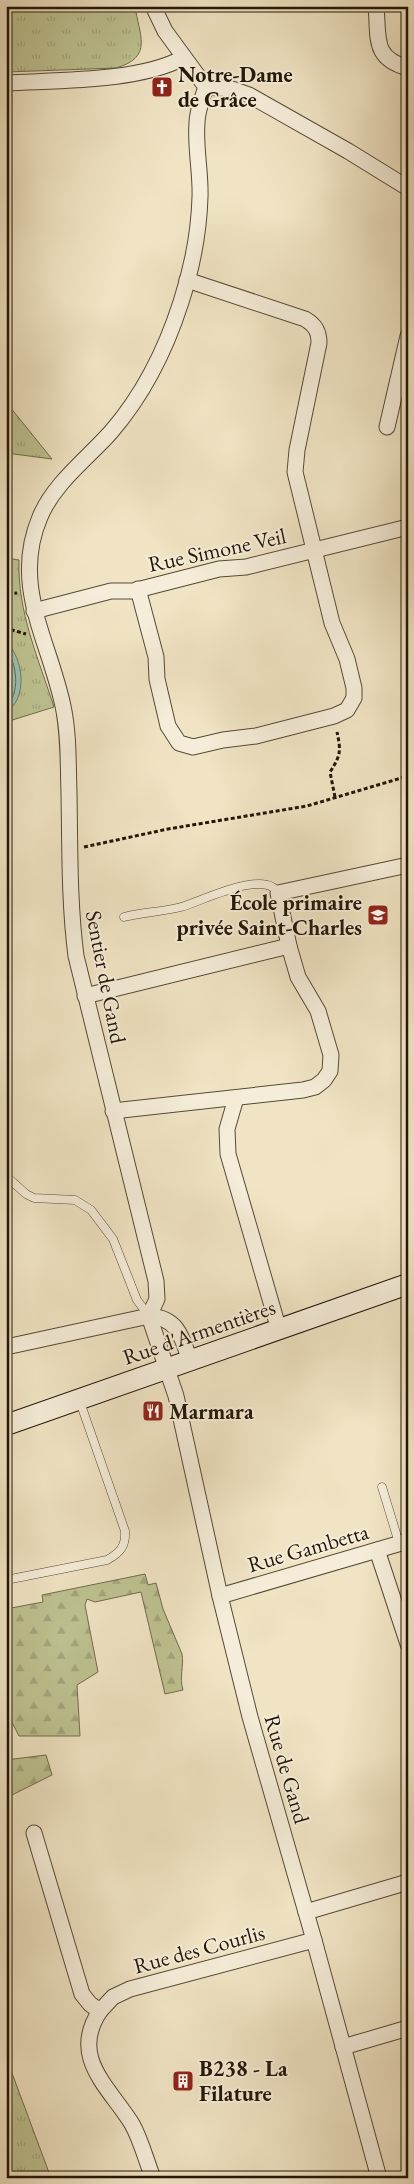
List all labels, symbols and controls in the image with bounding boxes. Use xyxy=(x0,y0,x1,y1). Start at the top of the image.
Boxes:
place label: Notre-Dame de Grâce xyxy=(178,60,293,114)
church icon: Notre-Dame de Grâce xyxy=(150,75,174,99)
street label: Rue Simone Veil xyxy=(145,521,289,579)
place label: École primaire privée Saint-Charles xyxy=(177,888,362,942)
school or university icon: École primaire privée Saint-Charles xyxy=(366,903,390,927)
street label: Sentier de Gand xyxy=(79,908,133,1047)
street label: Rue d'Armentières xyxy=(119,1292,279,1372)
place label: Marmara xyxy=(169,1397,254,1426)
restaurant icon: Marmara xyxy=(141,1399,165,1423)
street label: Rue Gambetta xyxy=(244,1517,372,1579)
street label: Rue de Gand xyxy=(258,1711,317,1828)
street label: Rue des Courlis xyxy=(130,1918,268,1980)
place label: B238 - La Filature xyxy=(199,2054,288,2108)
building icon: B238 - La Filature xyxy=(171,2069,195,2093)

